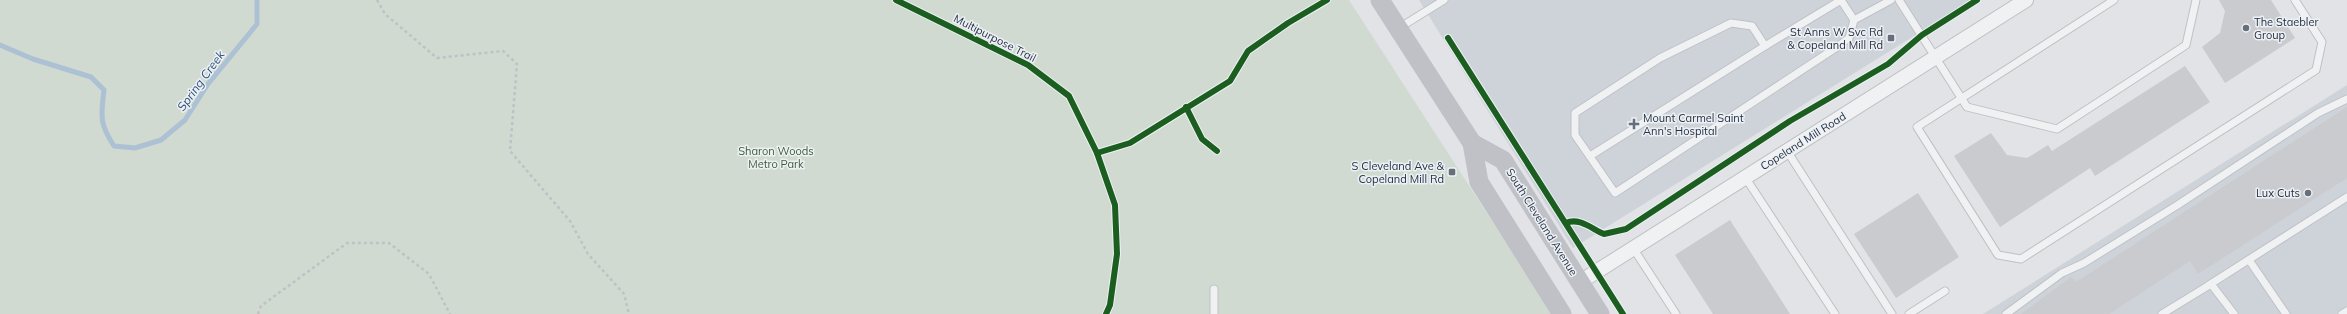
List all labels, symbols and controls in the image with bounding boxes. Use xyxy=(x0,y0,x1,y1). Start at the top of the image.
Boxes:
street label: Multipurpose Trail xyxy=(951,11,1039,65)
place label: The Staebler Group xyxy=(2254,15,2318,42)
marker: The Staebler Group xyxy=(2241,23,2251,33)
place label: St Anns W Svc Rd & Copeland Mill Rd xyxy=(1787,25,1883,52)
marker: St Anns W Svc Rd & Copeland Mill Rd xyxy=(1886,33,1896,43)
water label: Spring Creek xyxy=(174,47,228,114)
street label: Copeland Mill Road xyxy=(1758,109,1848,173)
place label: Mount Carmel Saint Ann's Hospital xyxy=(1643,111,1744,138)
marker: Mount Carmel Saint Ann's Hospital xyxy=(1628,118,1640,130)
park label: Sharon Woods Metro Park xyxy=(738,144,814,171)
place label: S Cleveland Ave & Copeland Mill Rd xyxy=(1352,159,1445,186)
street label: South Cleveland Avenue xyxy=(1503,166,1581,278)
marker: S Cleveland Ave & Copeland Mill Rd xyxy=(1447,167,1457,177)
place label: Lux Cuts xyxy=(2256,186,2300,200)
marker: Lux Cuts xyxy=(2303,188,2313,198)

